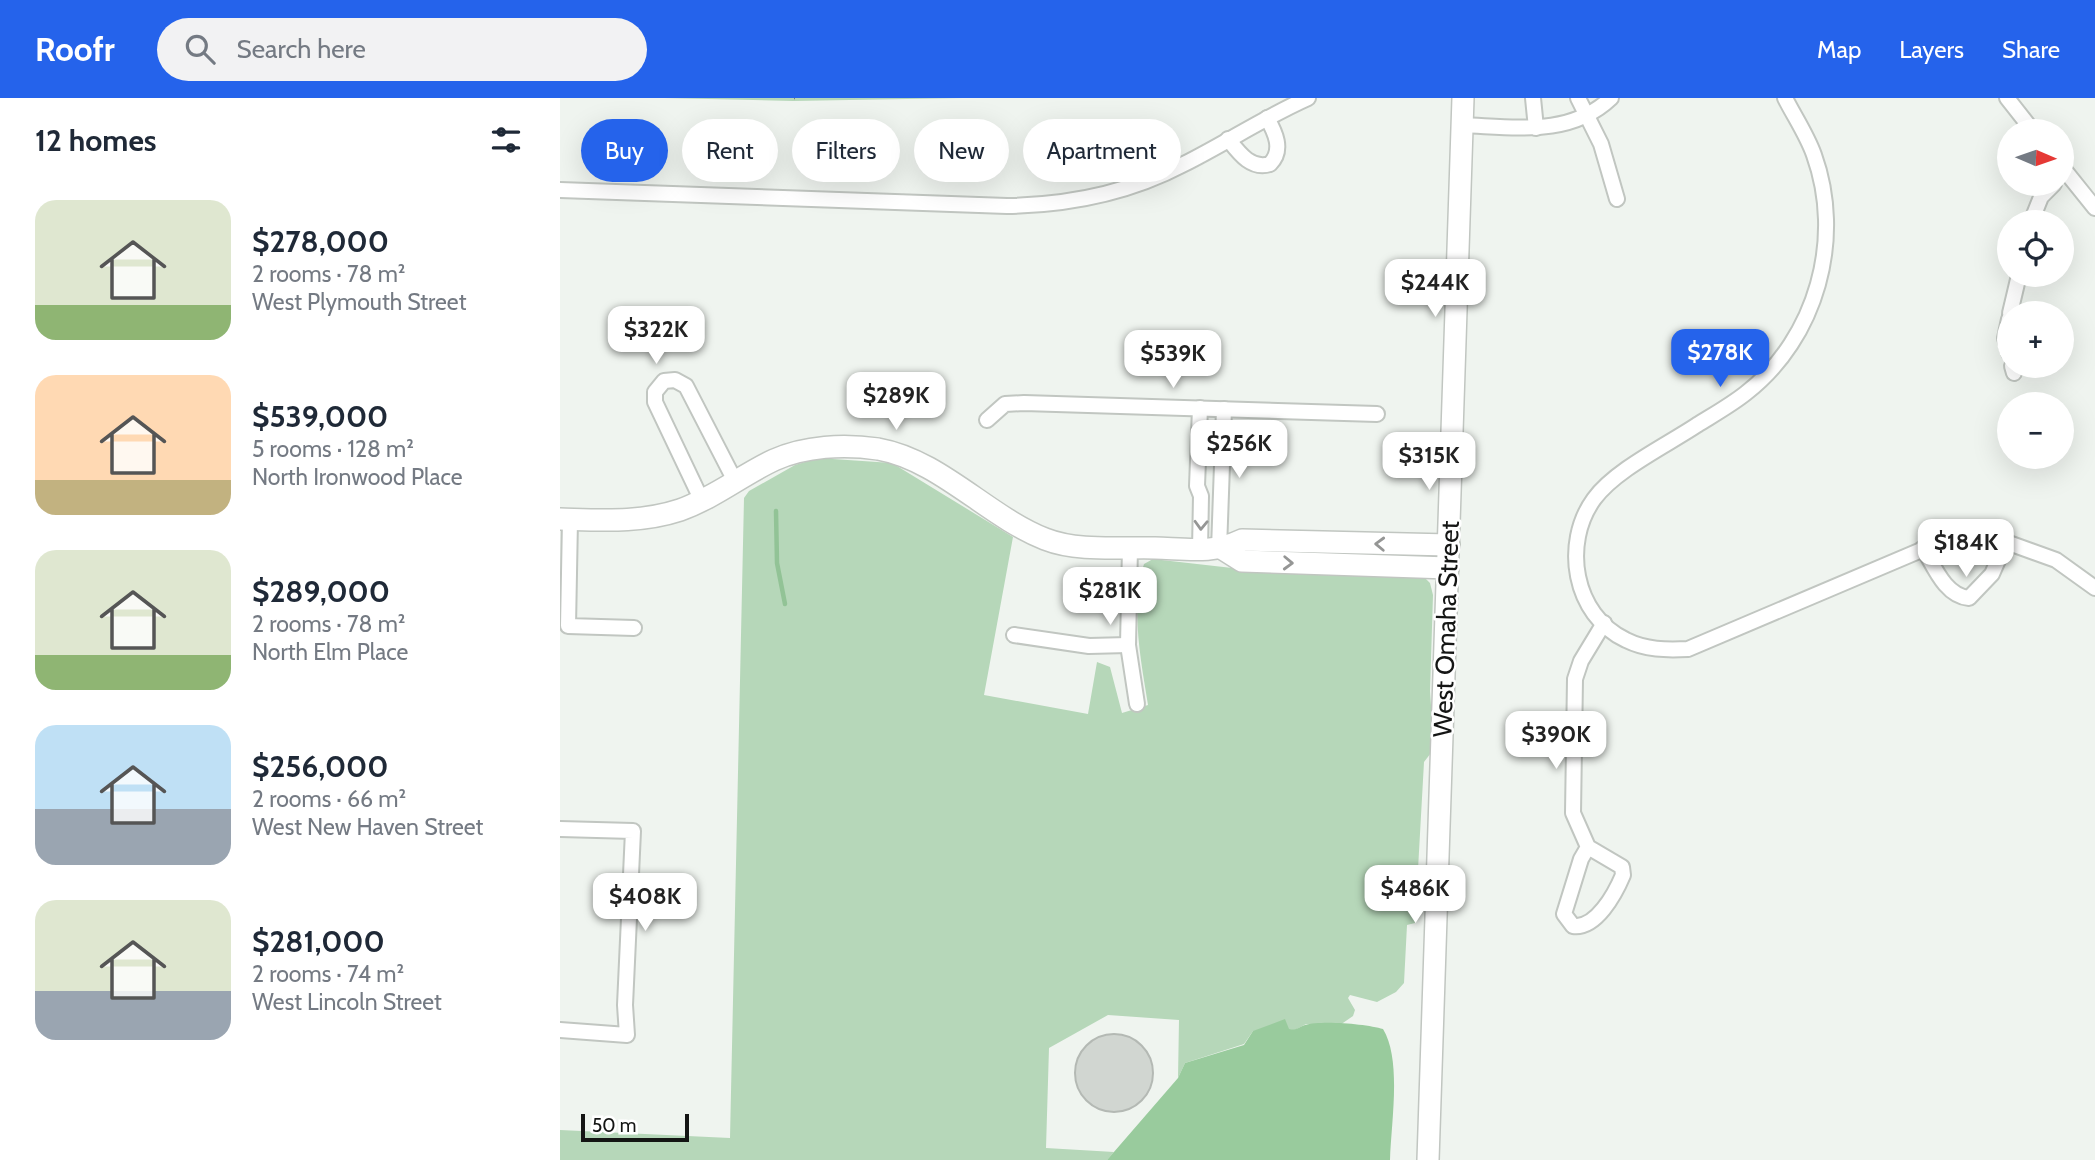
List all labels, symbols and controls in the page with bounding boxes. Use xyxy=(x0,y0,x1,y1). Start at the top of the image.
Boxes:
search box xyxy=(157,18,647,81)
text: Roofr xyxy=(35,29,115,69)
icon: search xyxy=(181,30,219,68)
text: Search here xyxy=(237,33,366,65)
text: Map xyxy=(1817,35,1861,64)
text: Layers xyxy=(1899,35,1964,64)
text: Share xyxy=(2002,35,2060,64)
chip: Buy xyxy=(581,119,668,182)
chip: Rent xyxy=(682,119,778,182)
chip: Filters xyxy=(792,119,900,182)
chip: New xyxy=(914,119,1009,182)
chip: Apartment xyxy=(1023,119,1181,182)
north arrow xyxy=(1997,119,2074,196)
map controls xyxy=(1997,119,2074,469)
icon: filters xyxy=(487,121,525,159)
text: 12 homes xyxy=(35,122,157,159)
button: locate xyxy=(1997,210,2074,287)
text: $278,000 xyxy=(252,223,389,260)
icon: home xyxy=(91,228,175,312)
text: 2 rooms · 78 m² xyxy=(252,260,406,288)
pin: $244K xyxy=(1386,260,1484,319)
text: $244K xyxy=(1401,268,1469,296)
text: West Plymouth Street xyxy=(252,288,466,316)
button: + xyxy=(1997,301,2074,378)
pin: $322K xyxy=(607,306,705,366)
text: $322K xyxy=(624,315,688,343)
pin: $539K xyxy=(1124,330,1222,390)
pin: $278K xyxy=(1671,330,1769,389)
text: $278K xyxy=(1687,338,1753,366)
text: $539K xyxy=(1140,339,1206,367)
pin: $289K xyxy=(847,372,945,432)
text: $289K xyxy=(863,381,929,409)
button: − xyxy=(1997,392,2074,469)
text: $539,000 xyxy=(252,398,388,435)
icon: home xyxy=(91,403,175,487)
pin: $256K xyxy=(1190,420,1288,480)
text: $256K xyxy=(1206,429,1272,457)
pin: $315K xyxy=(1380,432,1478,492)
text: 5 rooms · 128 m² xyxy=(252,435,414,463)
text: $315K xyxy=(1399,441,1460,469)
text: North Ironwood Place xyxy=(252,463,463,491)
one-way arrow xyxy=(1193,519,1208,530)
pin: $184K xyxy=(1917,519,2015,579)
street label: West Omaha Street xyxy=(1426,520,1466,738)
text: $184K xyxy=(1934,528,1998,556)
one-way arrow xyxy=(1375,536,1386,551)
one-way arrow xyxy=(1283,555,1294,571)
pin: $281K xyxy=(1061,568,1159,627)
text: $289,000 xyxy=(252,573,390,610)
text: $281K xyxy=(1079,576,1141,604)
icon: home xyxy=(91,578,175,662)
text: 2 rooms · 78 m² xyxy=(252,610,406,638)
text: North Elm Place xyxy=(252,638,408,666)
pin: $390K xyxy=(1507,712,1605,771)
text: $390K xyxy=(1521,720,1591,748)
text: $256,000 xyxy=(252,748,388,785)
icon: home xyxy=(91,753,175,837)
text: 2 rooms · 66 m² xyxy=(252,785,406,813)
text: West New Haven Street xyxy=(252,813,483,841)
pin: $486K xyxy=(1366,866,1464,925)
pin: $408K xyxy=(596,874,694,933)
text: $486K xyxy=(1381,874,1449,902)
text: $408K xyxy=(609,882,681,910)
text: $281,000 xyxy=(252,923,385,960)
icon: home xyxy=(91,928,175,1012)
text: 2 rooms · 74 m² xyxy=(252,960,404,988)
text: West Lincoln Street xyxy=(252,988,442,1016)
scale bar xyxy=(581,1111,690,1143)
text: 50 m xyxy=(592,1114,636,1137)

